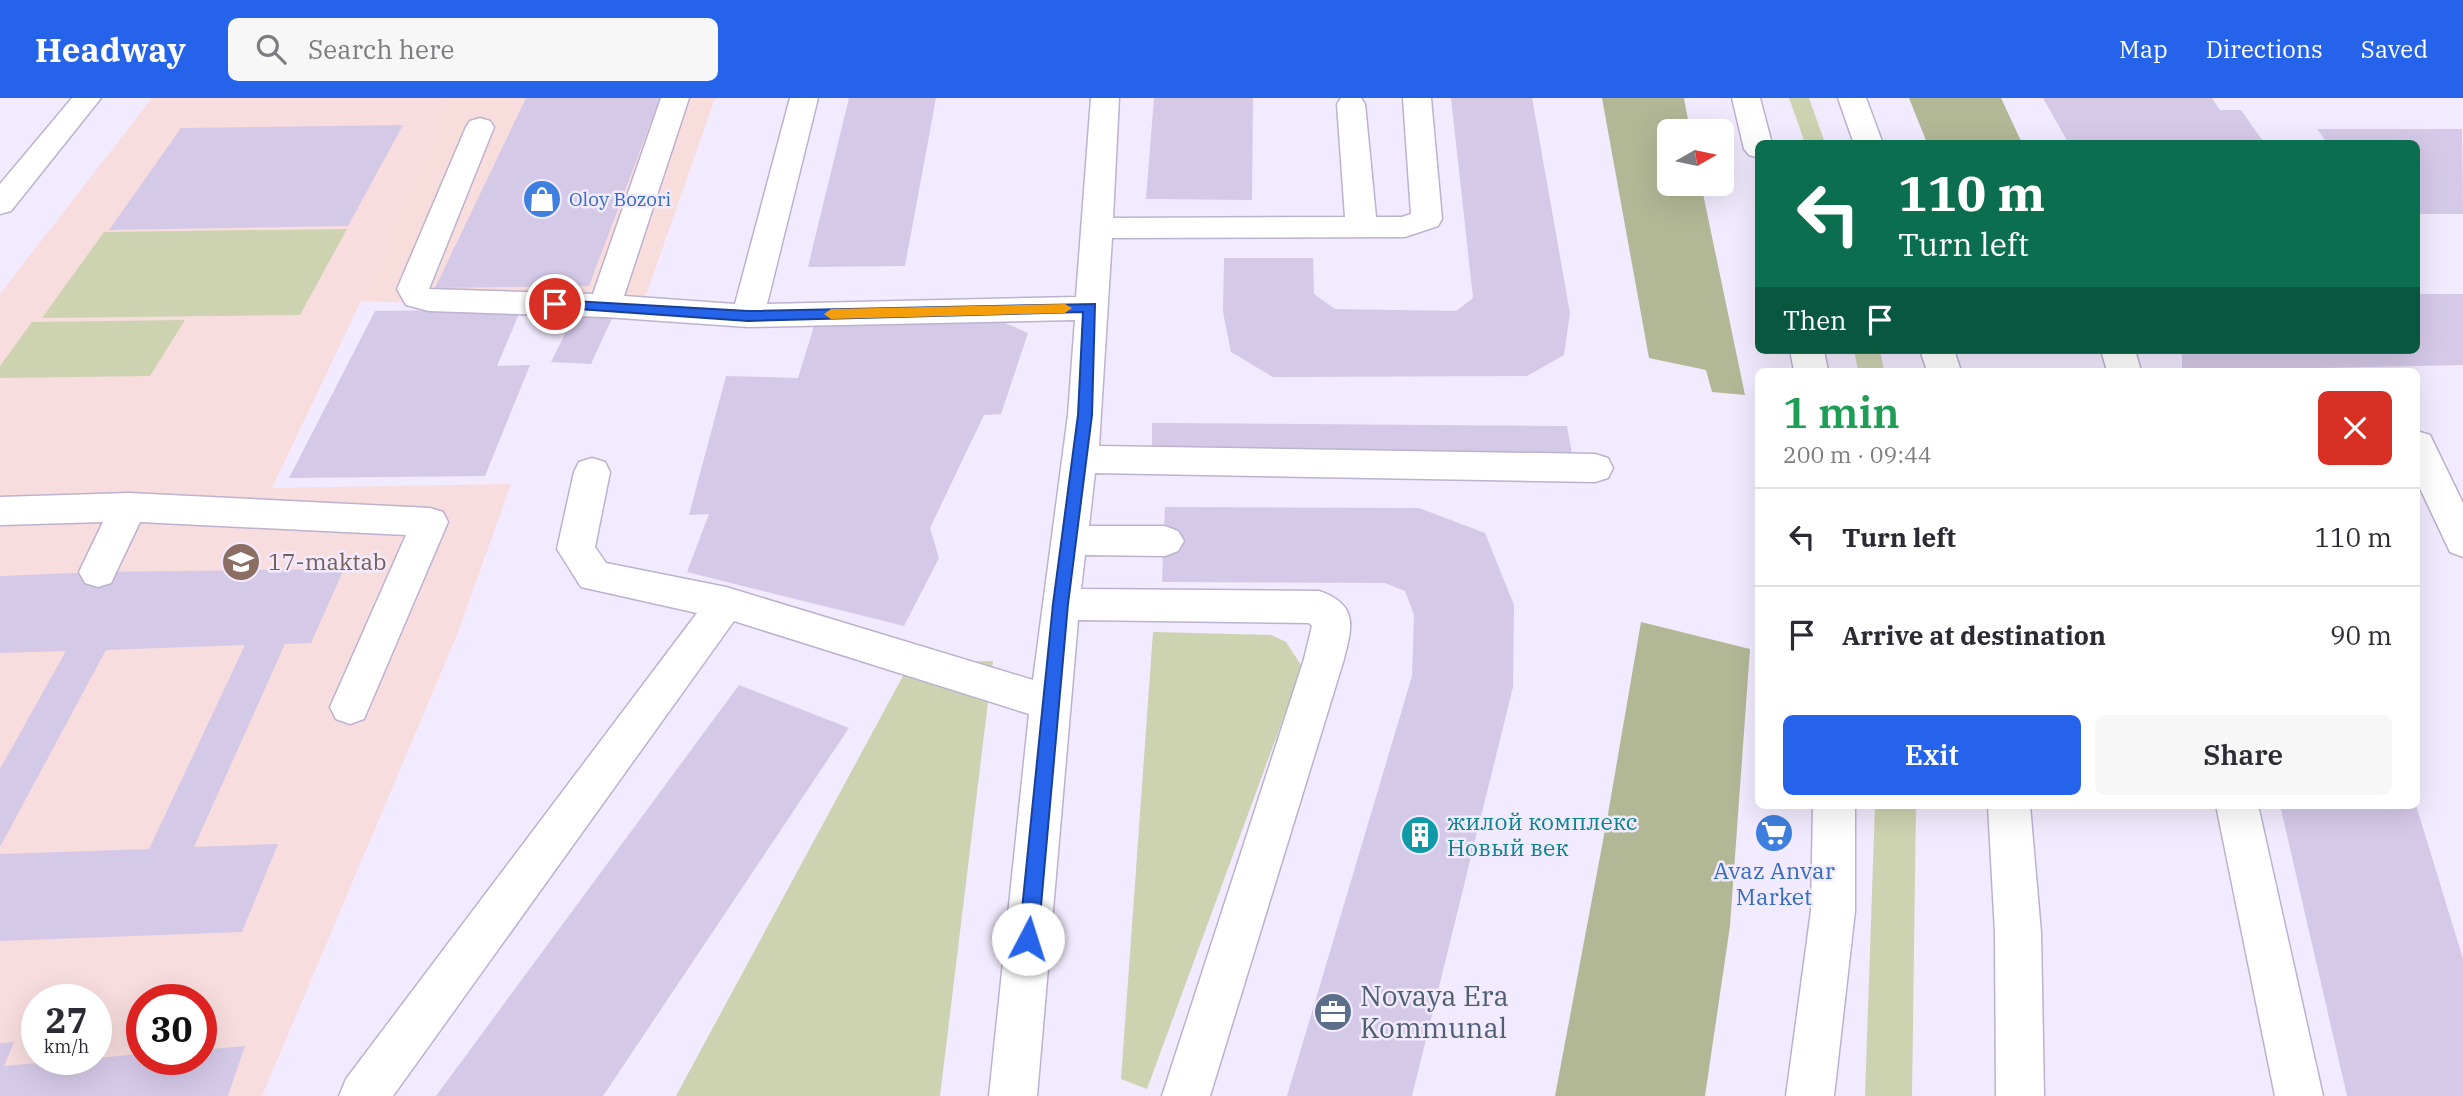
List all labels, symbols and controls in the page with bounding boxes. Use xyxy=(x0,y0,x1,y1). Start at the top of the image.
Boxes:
search box xyxy=(228,18,718,81)
text: Headway xyxy=(35,28,186,71)
icon: search xyxy=(252,30,290,68)
text: Search here xyxy=(308,32,454,66)
text: Map xyxy=(2119,33,2168,65)
text: Directions xyxy=(2206,33,2323,65)
text: Saved xyxy=(2361,33,2428,65)
north arrow xyxy=(1657,119,1734,196)
map controls xyxy=(1657,119,1734,196)
text: 110 m xyxy=(1898,161,2045,224)
icon: left xyxy=(1783,168,1874,259)
shop icon: Oloy Bozori xyxy=(521,178,563,220)
place label: Oloy Bozori xyxy=(569,187,671,211)
text: Turn left xyxy=(1898,223,2029,265)
pin xyxy=(525,274,585,334)
icon: arrive xyxy=(536,285,574,323)
icon: arrive xyxy=(1861,301,1899,339)
text: Then xyxy=(1783,303,1847,337)
text: 1 min xyxy=(1783,385,1900,440)
button: close xyxy=(2318,391,2392,465)
text: 200 m · 09:44 xyxy=(1783,439,1932,469)
icon: left xyxy=(1783,518,1821,556)
text: Turn left xyxy=(1842,520,1956,554)
text: 110 m xyxy=(2314,520,2392,554)
school or university icon: 17-maktab xyxy=(220,541,262,583)
place label: 17-maktab xyxy=(268,546,387,576)
icon: arrive xyxy=(1783,616,1821,654)
text: Arrive at destination xyxy=(1842,618,2106,652)
text: 90 m xyxy=(2330,618,2392,652)
button: Exit xyxy=(1783,715,2081,795)
button: Share xyxy=(2095,715,2392,795)
place label: жилой комплекс Новый век xyxy=(1447,806,1638,862)
supermarket icon: Avaz Anvar Market xyxy=(1753,812,1795,854)
building icon: жилой комплекс Новый век xyxy=(1399,814,1441,856)
place label: Avaz Anvar Market xyxy=(1713,855,1835,911)
position arrow xyxy=(991,902,1065,976)
place label: Novaya Era Kommunal xyxy=(1360,977,1509,1046)
speed limit sign: 30 xyxy=(126,984,217,1075)
office icon: Novaya Era Kommunal xyxy=(1312,991,1354,1033)
text: 27 xyxy=(45,997,88,1043)
text: km/h xyxy=(44,1035,89,1058)

